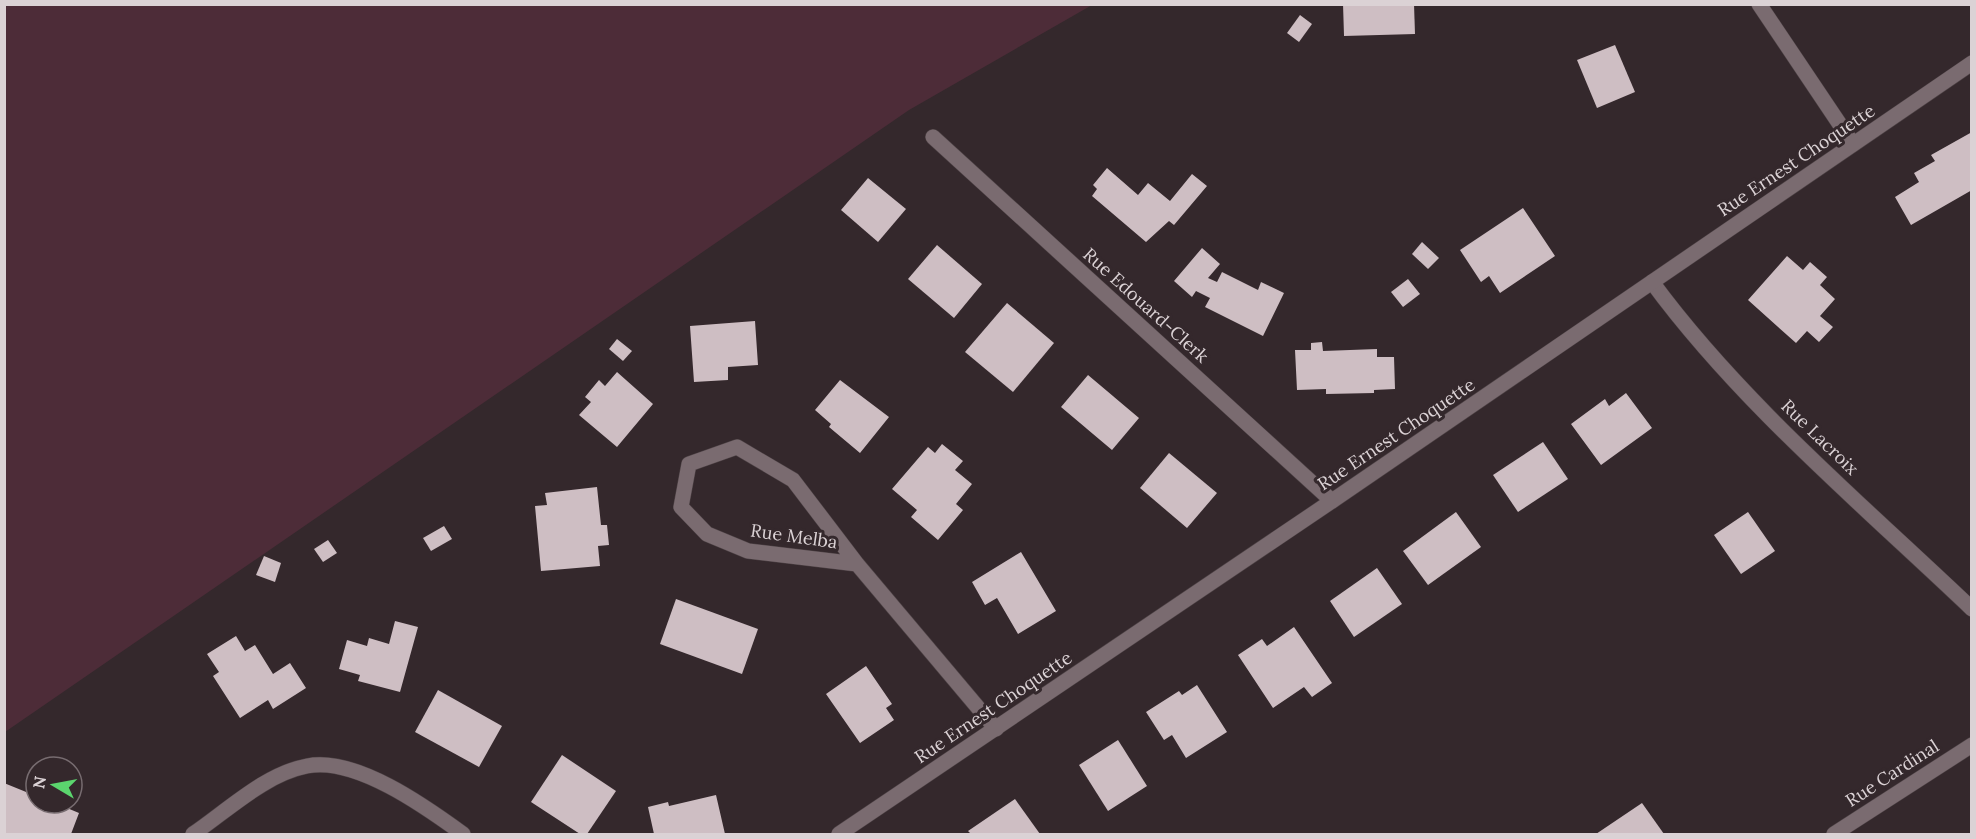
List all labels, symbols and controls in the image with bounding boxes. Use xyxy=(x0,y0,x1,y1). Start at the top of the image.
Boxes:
street label: Rue Ernest Choquette xyxy=(1713,99,1879,221)
street label: Rue Edouard-Clerk xyxy=(1079,243,1214,368)
street label: Rue Ernest Choquette xyxy=(1313,373,1479,495)
street label: Rue Lacroix xyxy=(1776,394,1864,480)
street label: Rue Melba xyxy=(749,519,839,553)
street label: Rue Ernest Choquette xyxy=(910,646,1076,768)
street label: Rue Cardinal xyxy=(1841,734,1943,812)
north arrow xyxy=(24,755,84,815)
text: N xyxy=(28,775,50,790)

